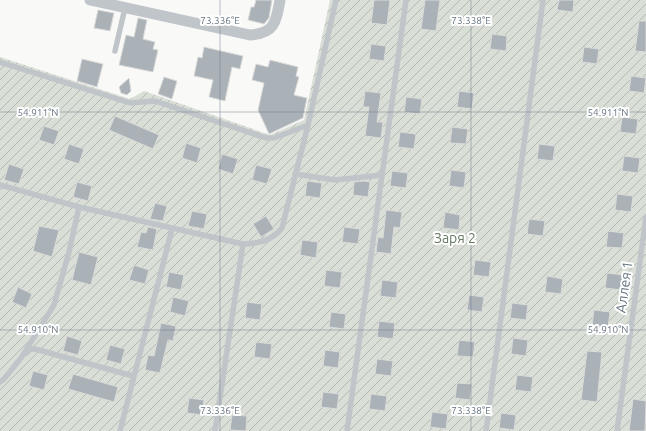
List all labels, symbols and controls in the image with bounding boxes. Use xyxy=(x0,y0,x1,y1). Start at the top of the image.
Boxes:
text: 73.336°E xyxy=(200,15,240,26)
text: 73.338°E xyxy=(451,15,491,26)
text: 54.911°N xyxy=(17,107,59,118)
text: 54.911°N xyxy=(587,107,629,118)
park label: Заря 2 xyxy=(434,230,476,246)
street label: Аллея 1 xyxy=(612,260,636,314)
text: 54.910°N xyxy=(17,324,59,335)
text: 54.910°N xyxy=(587,324,629,335)
text: 73.336°E xyxy=(200,405,240,416)
text: 73.338°E xyxy=(451,405,491,416)

